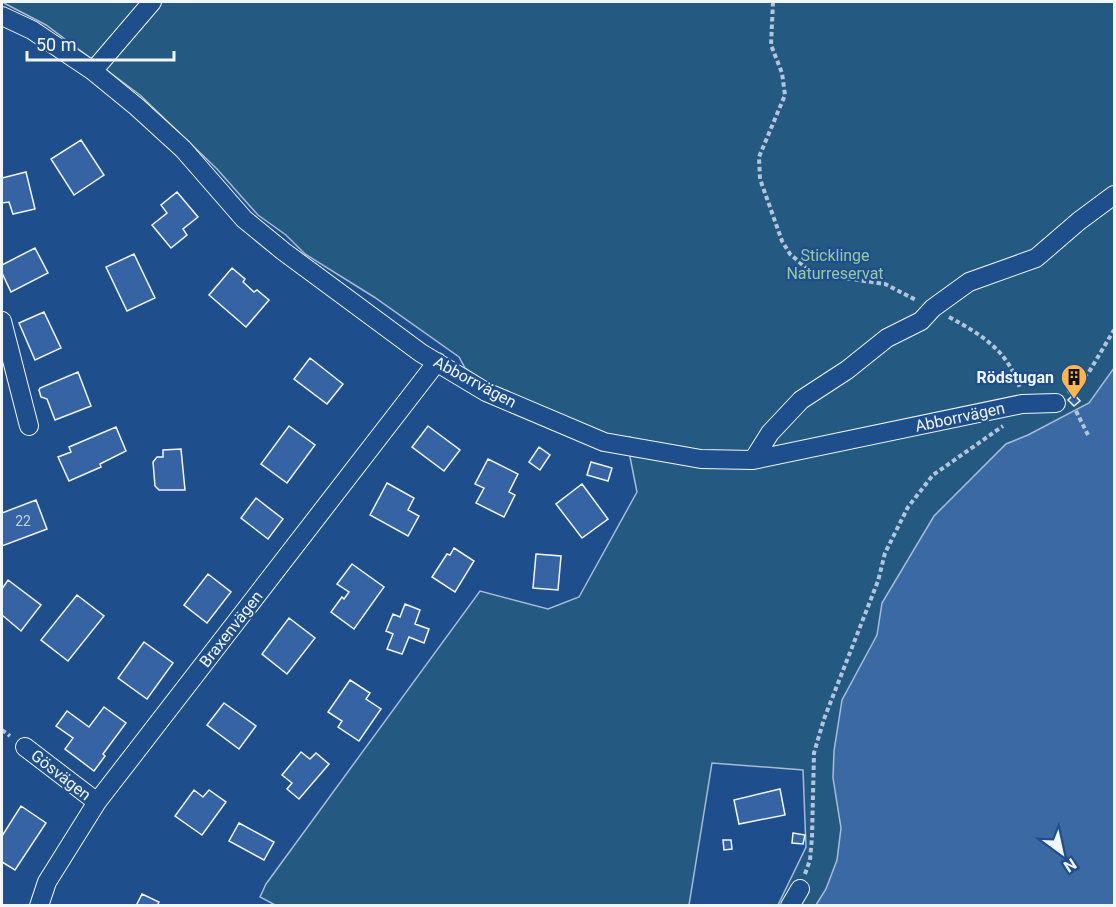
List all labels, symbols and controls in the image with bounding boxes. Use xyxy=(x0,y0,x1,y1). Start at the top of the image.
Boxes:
scale bar xyxy=(27,24,174,62)
text: 50 m xyxy=(36,34,76,55)
park label: Sticklinge Naturreservat xyxy=(786,246,884,283)
street label: Abborrvägen xyxy=(430,352,520,412)
building icon: Rödstugan xyxy=(1059,362,1089,400)
place label: Rödstugan xyxy=(976,368,1054,387)
street label: Abborrvägen xyxy=(913,398,1007,436)
house number: 22 xyxy=(15,513,31,529)
street label: Braxenvägen xyxy=(195,587,267,671)
street label: Gösvägen xyxy=(27,746,95,804)
north arrow xyxy=(1032,823,1092,883)
text: N xyxy=(1060,854,1080,876)

